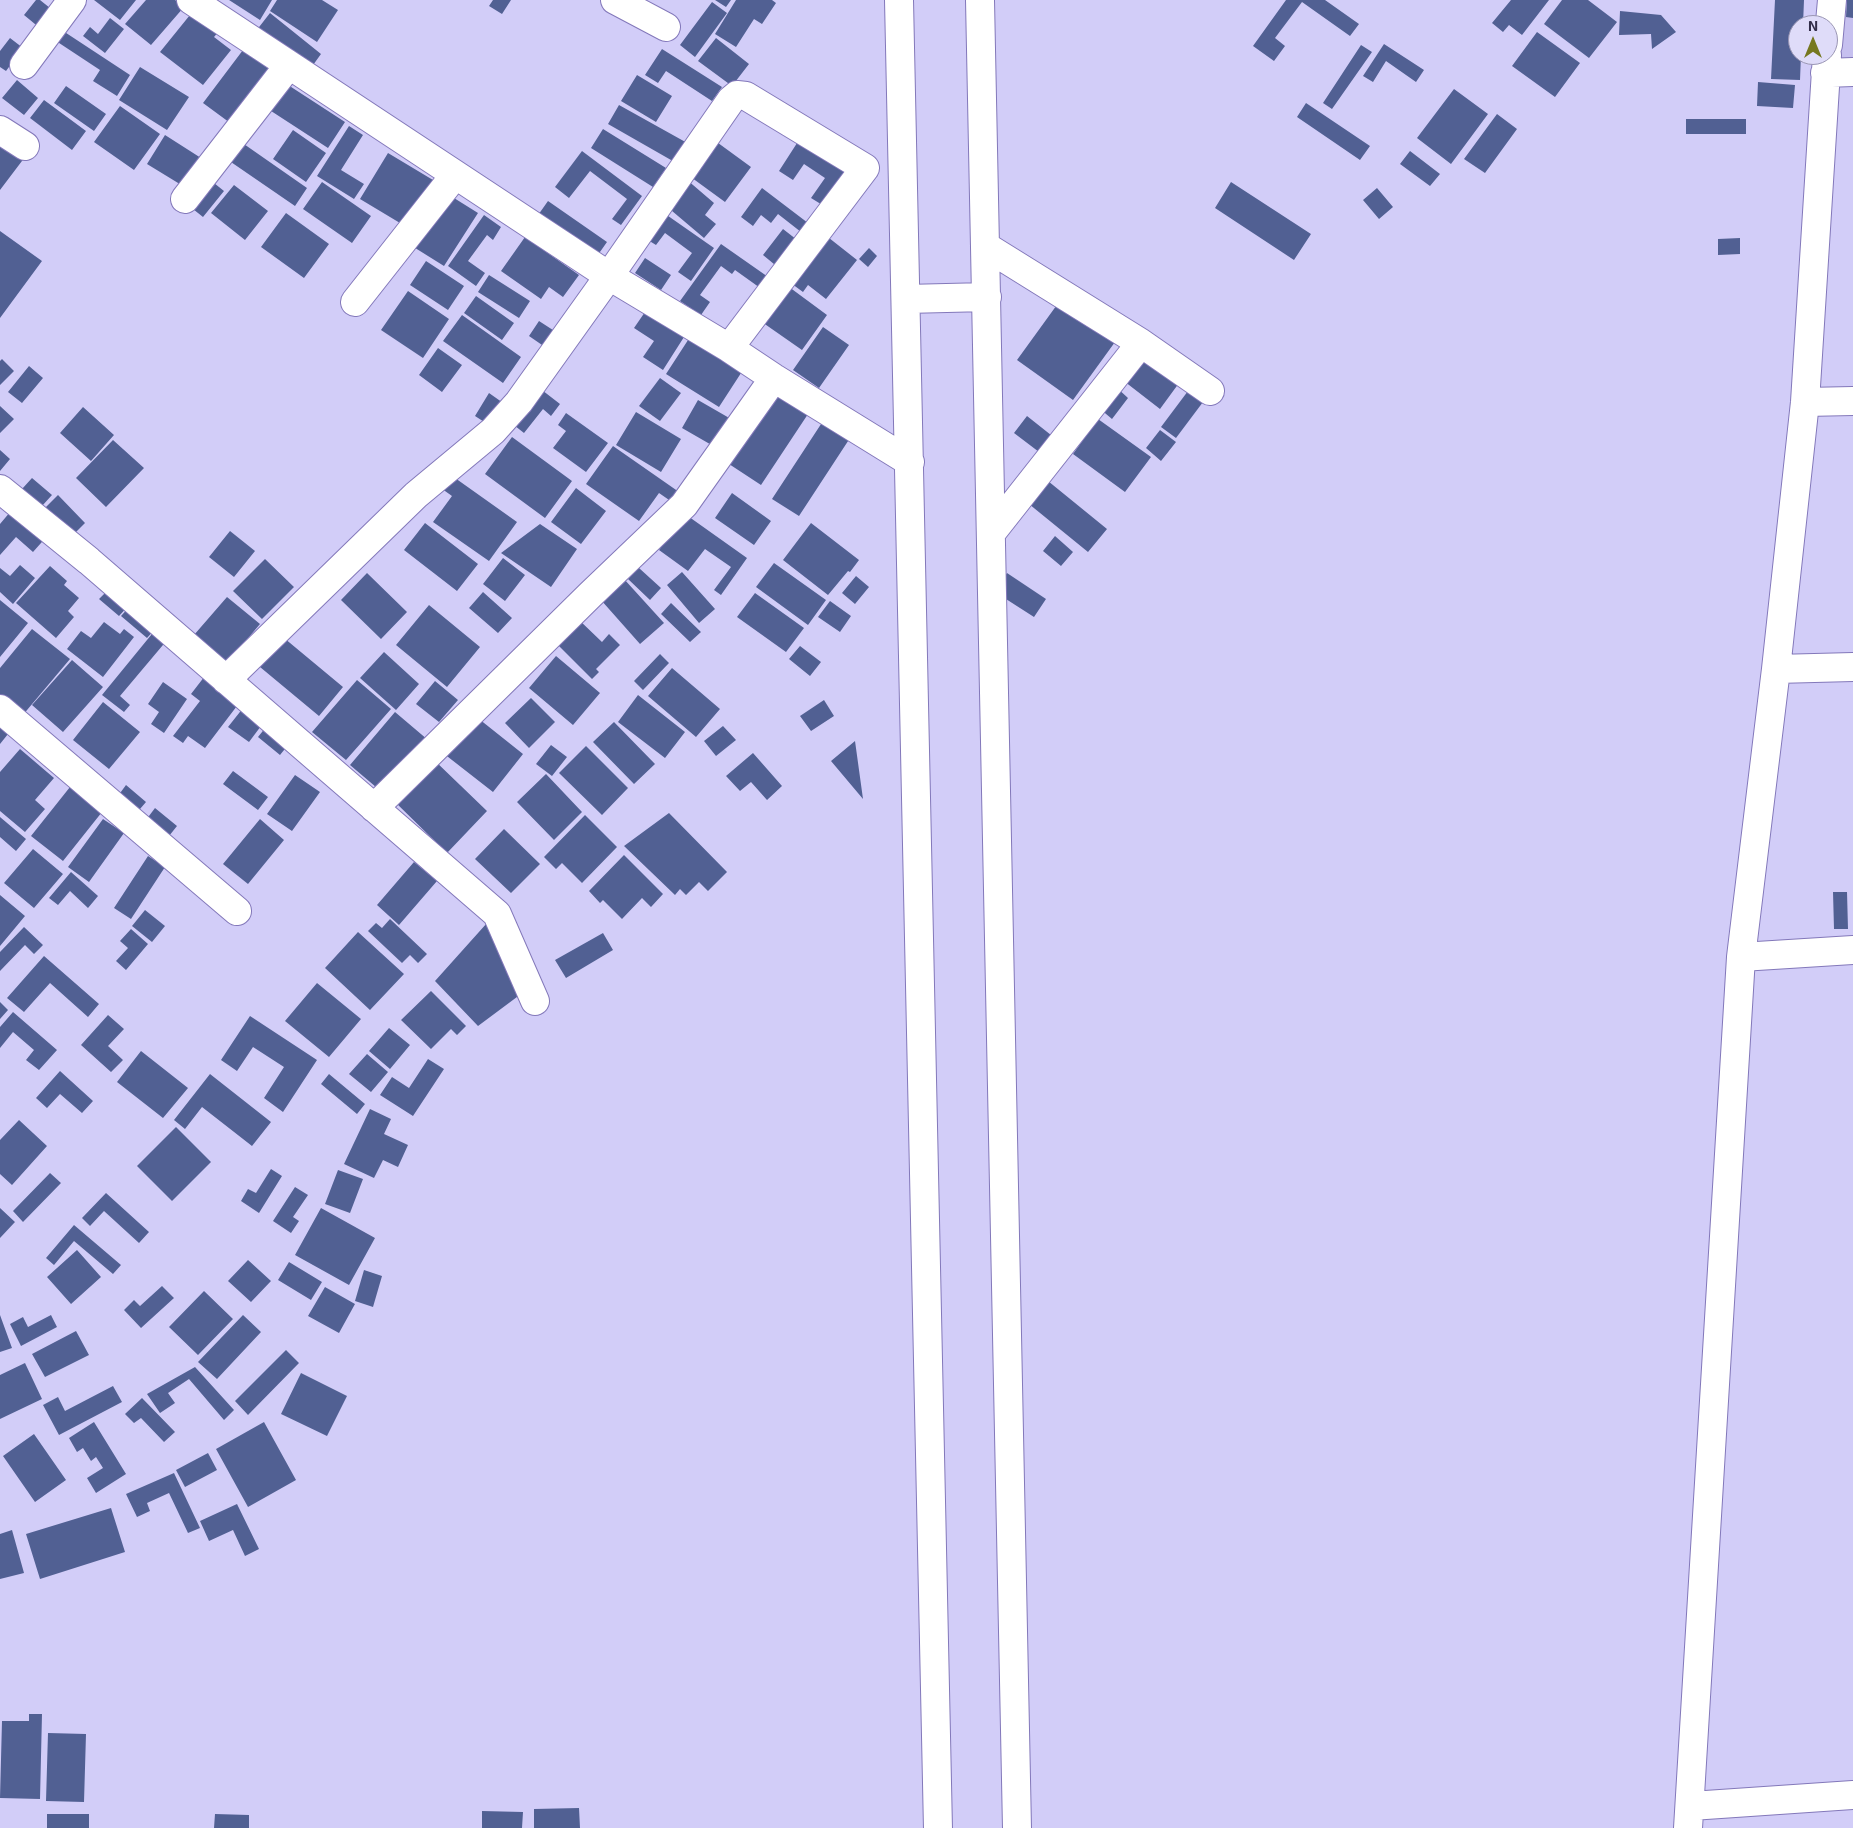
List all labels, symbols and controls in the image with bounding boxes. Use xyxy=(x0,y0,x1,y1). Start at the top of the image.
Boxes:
north arrow xyxy=(1788,15,1838,65)
text: N xyxy=(1808,17,1818,34)

